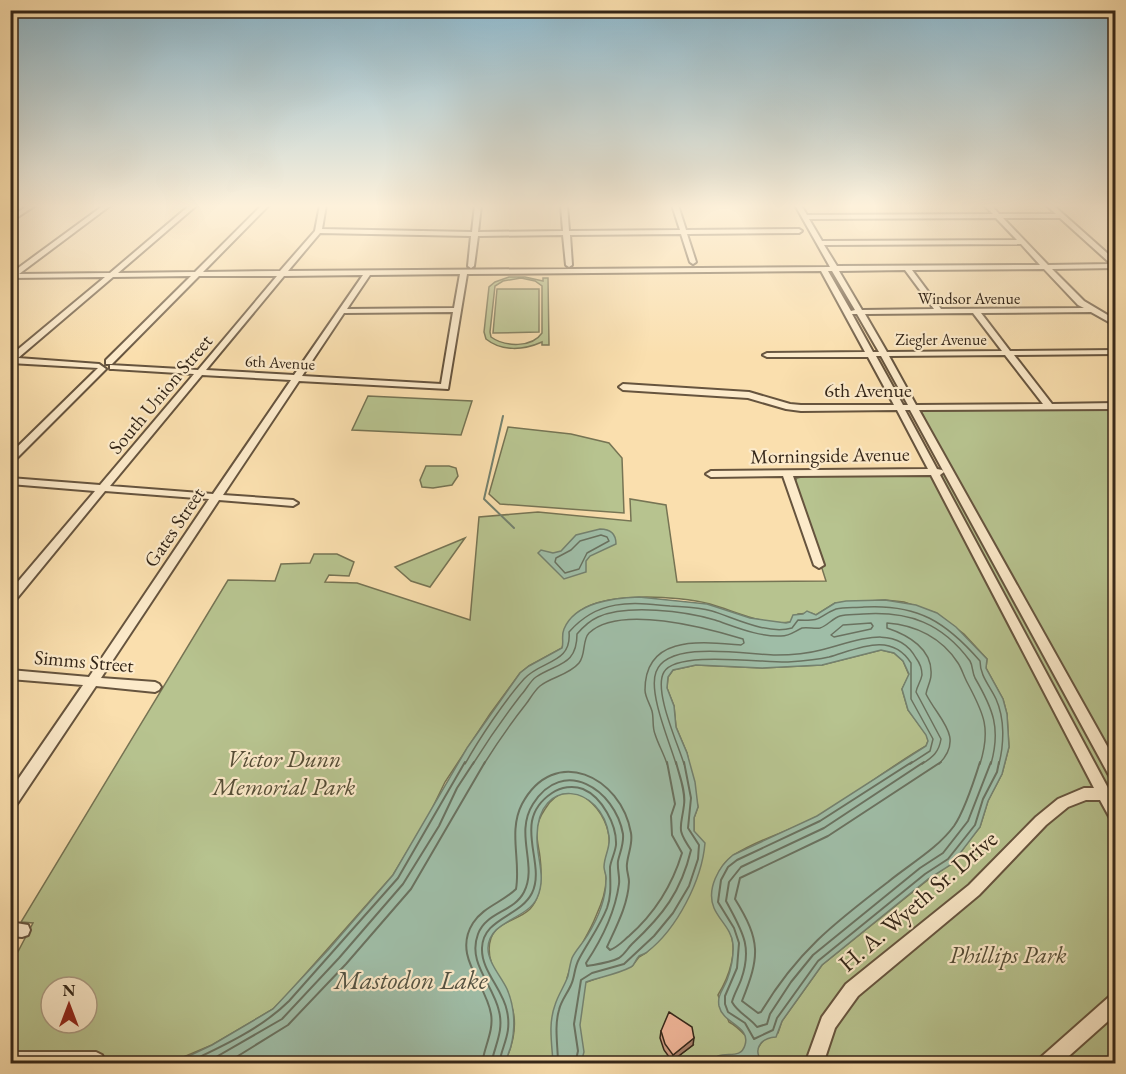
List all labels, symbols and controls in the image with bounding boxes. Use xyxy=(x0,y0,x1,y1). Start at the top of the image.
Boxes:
street label: Windsor Avenue xyxy=(918,288,1020,309)
street label: South Union Street xyxy=(102,328,218,459)
street label: Ziegler Avenue xyxy=(895,329,987,350)
street label: 6th Avenue xyxy=(244,350,316,375)
street label: 6th Avenue xyxy=(824,377,912,403)
street label: Morningside Avenue xyxy=(750,441,910,469)
street label: Gates Street xyxy=(138,481,211,572)
street label: Simms Street xyxy=(33,644,136,678)
park label: Victor Dunn Memorial Park xyxy=(211,743,356,802)
street label: H. A. Wyeth Sr. Drive xyxy=(832,823,1004,978)
park label: Phillips Park xyxy=(949,939,1067,970)
water label: Mastodon Lake xyxy=(332,963,489,997)
north arrow xyxy=(39,975,99,1035)
text: N xyxy=(63,980,76,1001)

